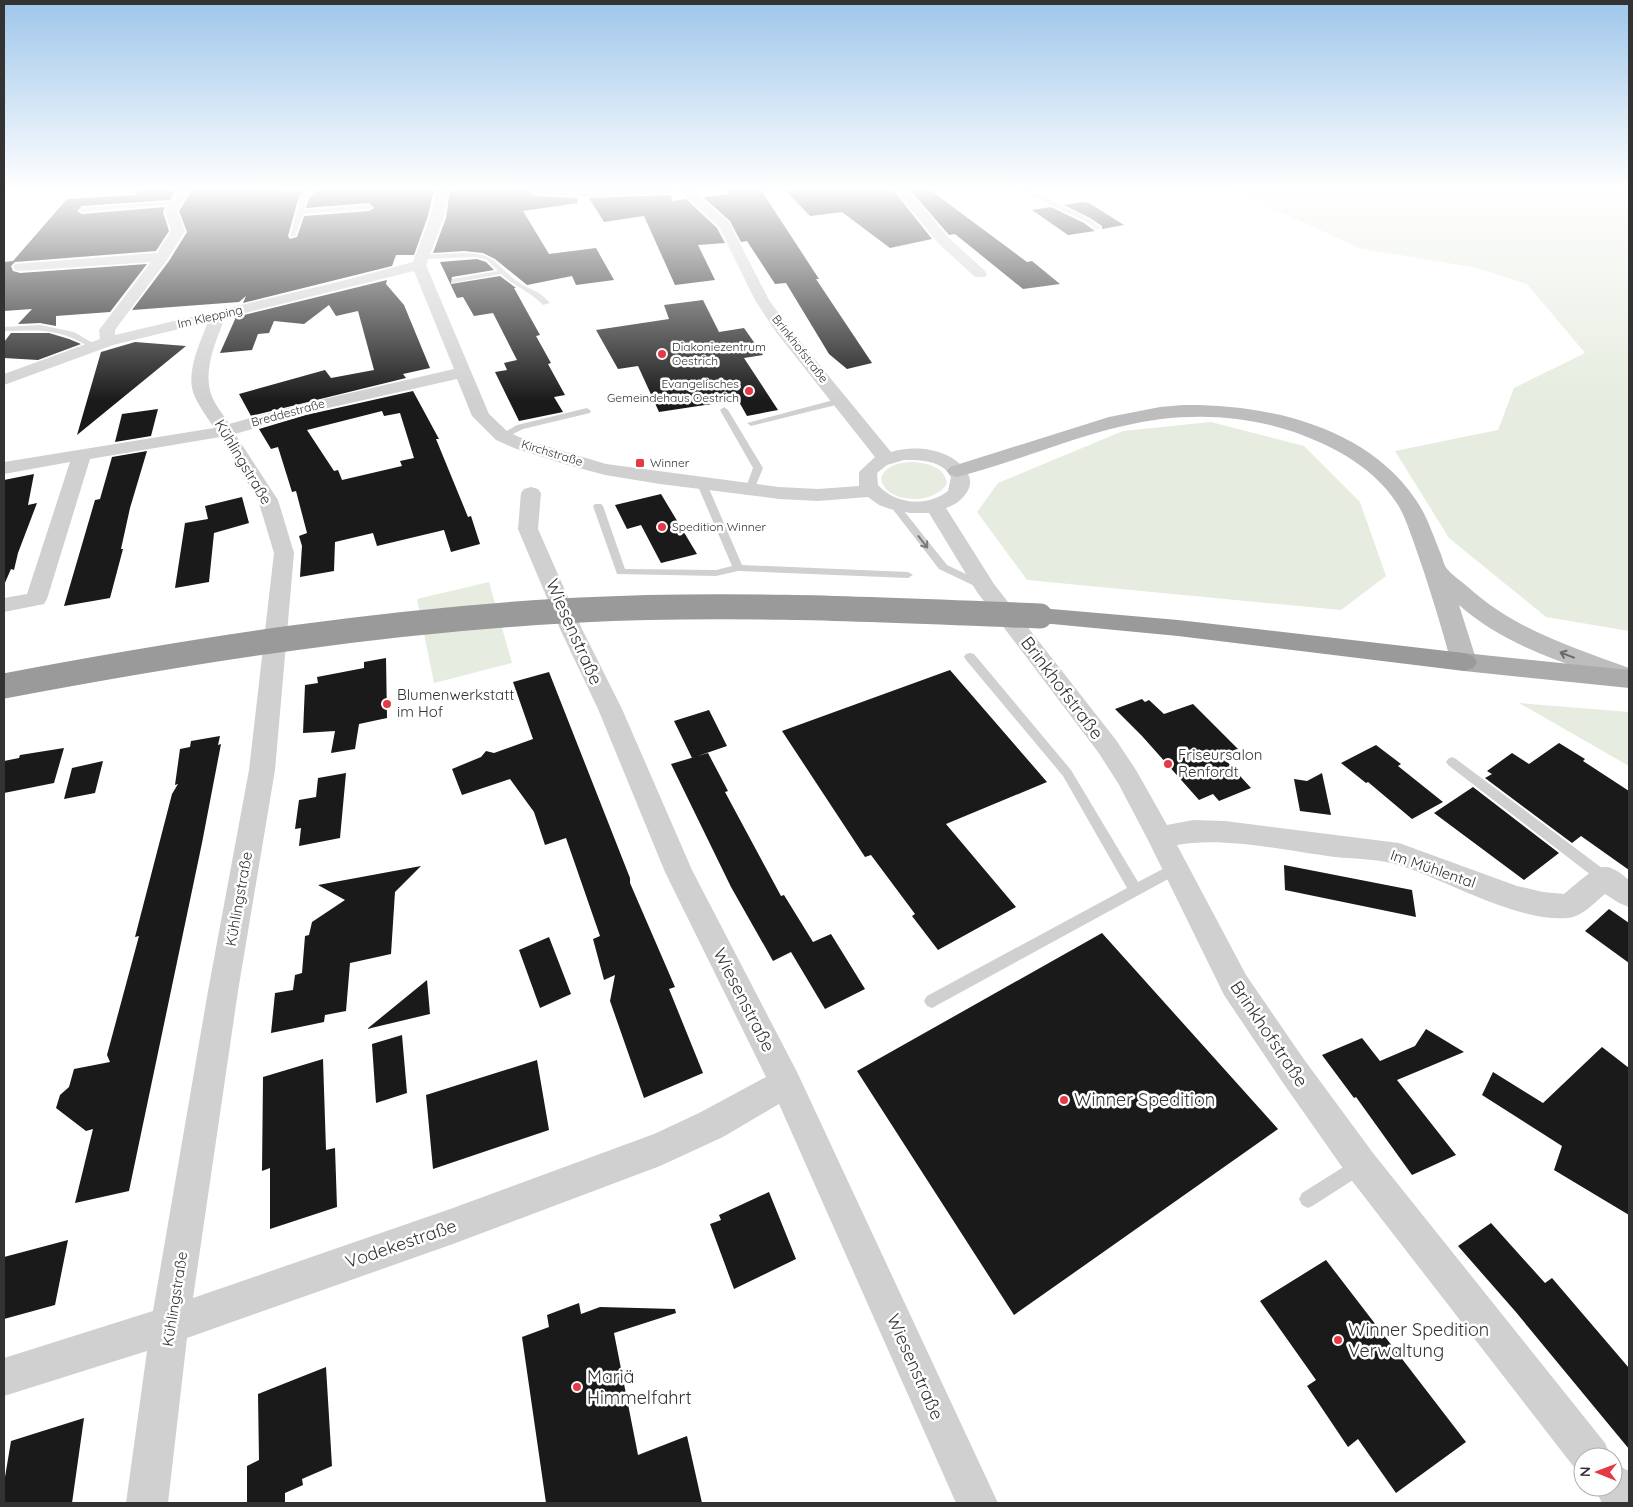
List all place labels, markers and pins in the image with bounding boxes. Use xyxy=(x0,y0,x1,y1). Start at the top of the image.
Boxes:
place label: Diakoniezentrum Oestrich xyxy=(672,339,766,368)
marker: Diakoniezentrum Oestrich xyxy=(656,348,668,360)
place label: Evangelisches Gemeindehaus Oestrich xyxy=(607,376,739,405)
marker: Evangelisches Gemeindehaus Oestrich xyxy=(743,385,755,397)
place label: Winner xyxy=(650,455,690,470)
marker: Winner xyxy=(634,457,646,469)
place label: Spedition Winner xyxy=(672,519,767,534)
marker: Spedition Winner xyxy=(656,521,668,533)
place label: Blumenwerkstatt im Hof xyxy=(397,685,514,721)
marker: Blumenwerkstatt im Hof xyxy=(381,698,393,710)
place label: Friseursalon Renfordt xyxy=(1178,745,1262,781)
marker: Friseursalon Renfordt xyxy=(1162,758,1174,770)
place label: Winner Spedition xyxy=(1074,1088,1215,1111)
marker: Winner Spedition xyxy=(1058,1094,1070,1106)
place label: Winner Spedition Verwaltung xyxy=(1348,1318,1489,1362)
marker: Winner Spedition Verwaltung xyxy=(1332,1334,1344,1346)
place label: Mariä Himmelfahrt xyxy=(587,1365,692,1409)
marker: Mariä Himmelfahrt xyxy=(571,1381,583,1393)

